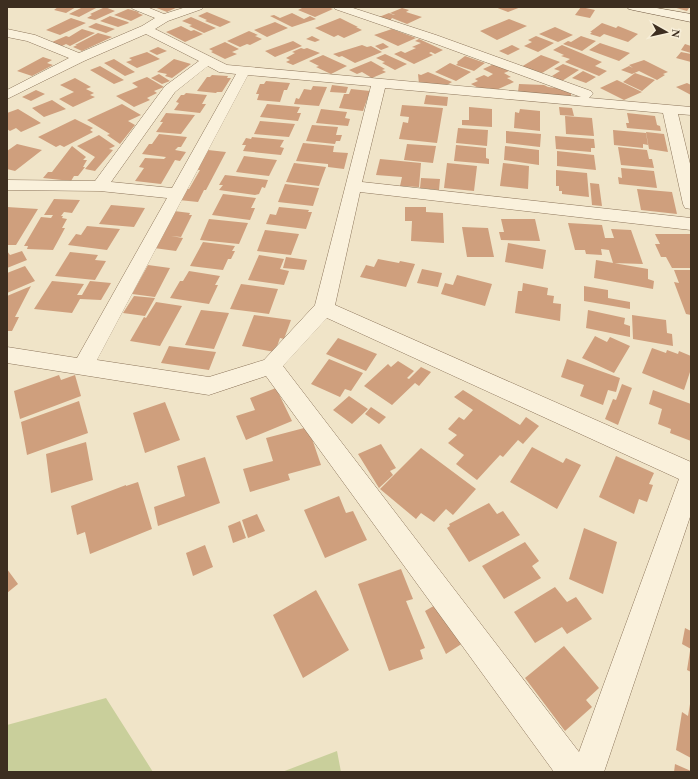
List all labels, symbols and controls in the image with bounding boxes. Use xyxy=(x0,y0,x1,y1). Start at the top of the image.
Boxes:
north arrow xyxy=(646,12,686,52)
text: N xyxy=(669,29,682,38)

